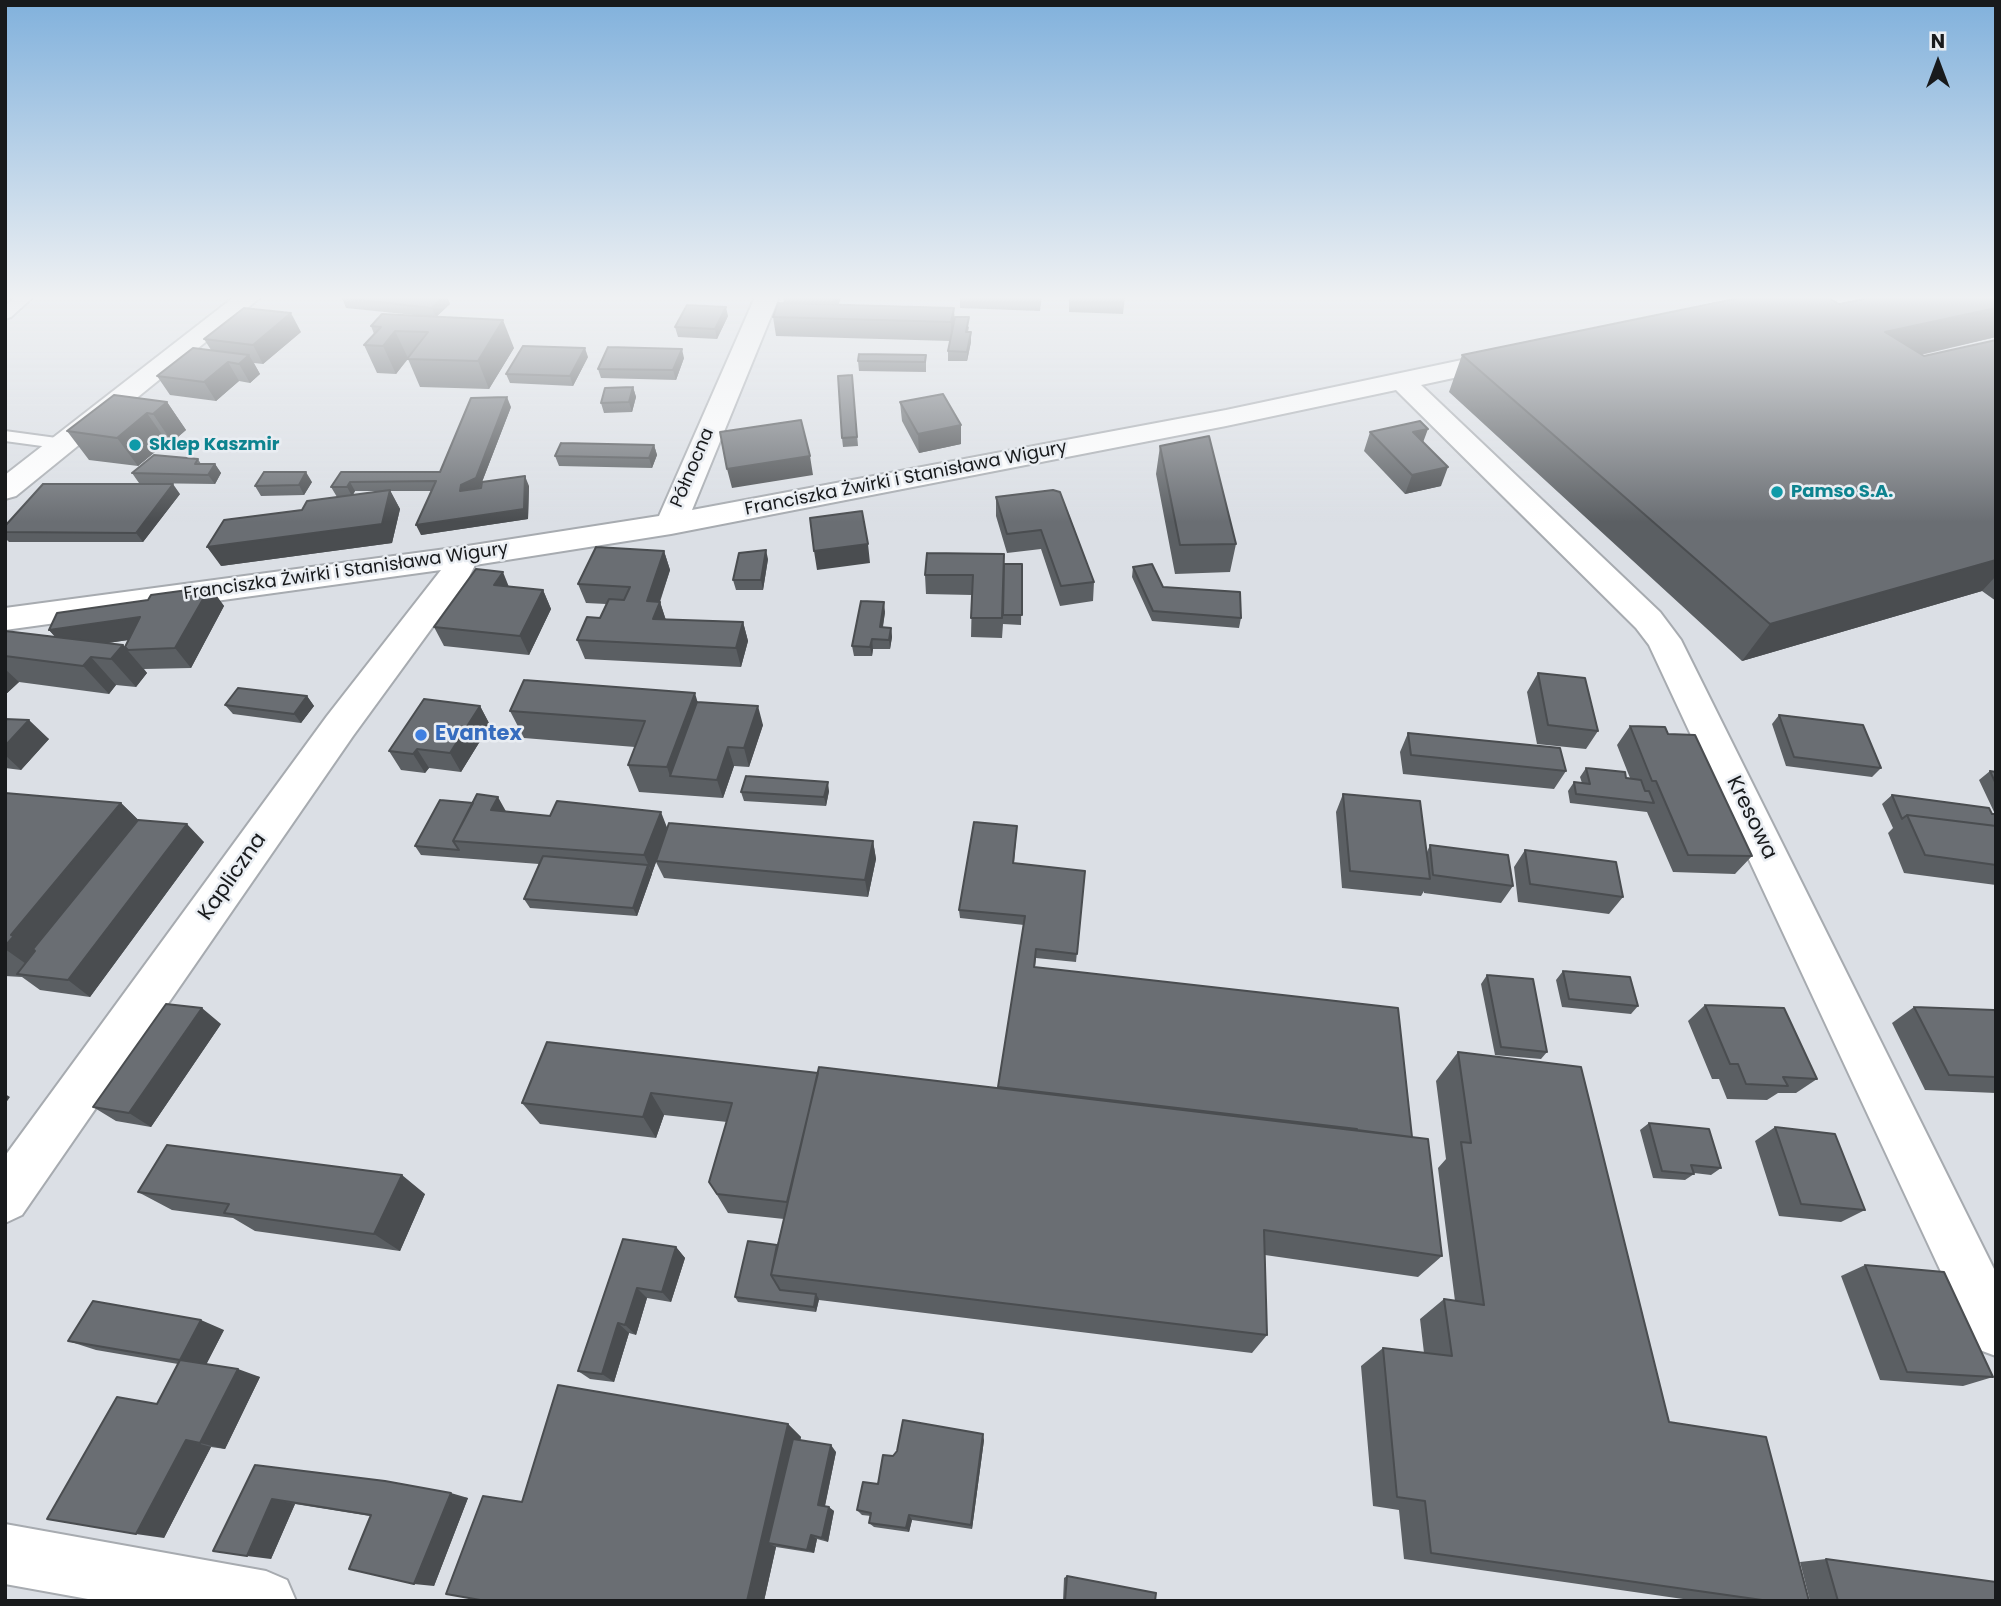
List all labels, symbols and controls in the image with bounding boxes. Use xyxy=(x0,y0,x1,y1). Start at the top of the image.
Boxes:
north arrow xyxy=(1903,28,1973,98)
text: N xyxy=(1931,28,1945,55)
street label: Północna xyxy=(667,425,719,511)
place label: Sklep Kaszmir xyxy=(149,434,279,456)
marker: Sklep Kaszmir xyxy=(127,437,143,453)
street label: Franciszka Żwirki i Stanisława Wigury xyxy=(743,437,1069,521)
place label: Pamso S.A. xyxy=(1791,481,1893,503)
marker: Pamso S.A. xyxy=(1769,484,1785,500)
street label: Franciszka Żwirki i Stanisława Wigury xyxy=(182,539,510,605)
place label: Evantex xyxy=(435,722,522,748)
marker: Evantex xyxy=(413,727,429,743)
street label: Kresowa xyxy=(1720,772,1782,864)
street label: Kapliczna xyxy=(194,828,272,926)

